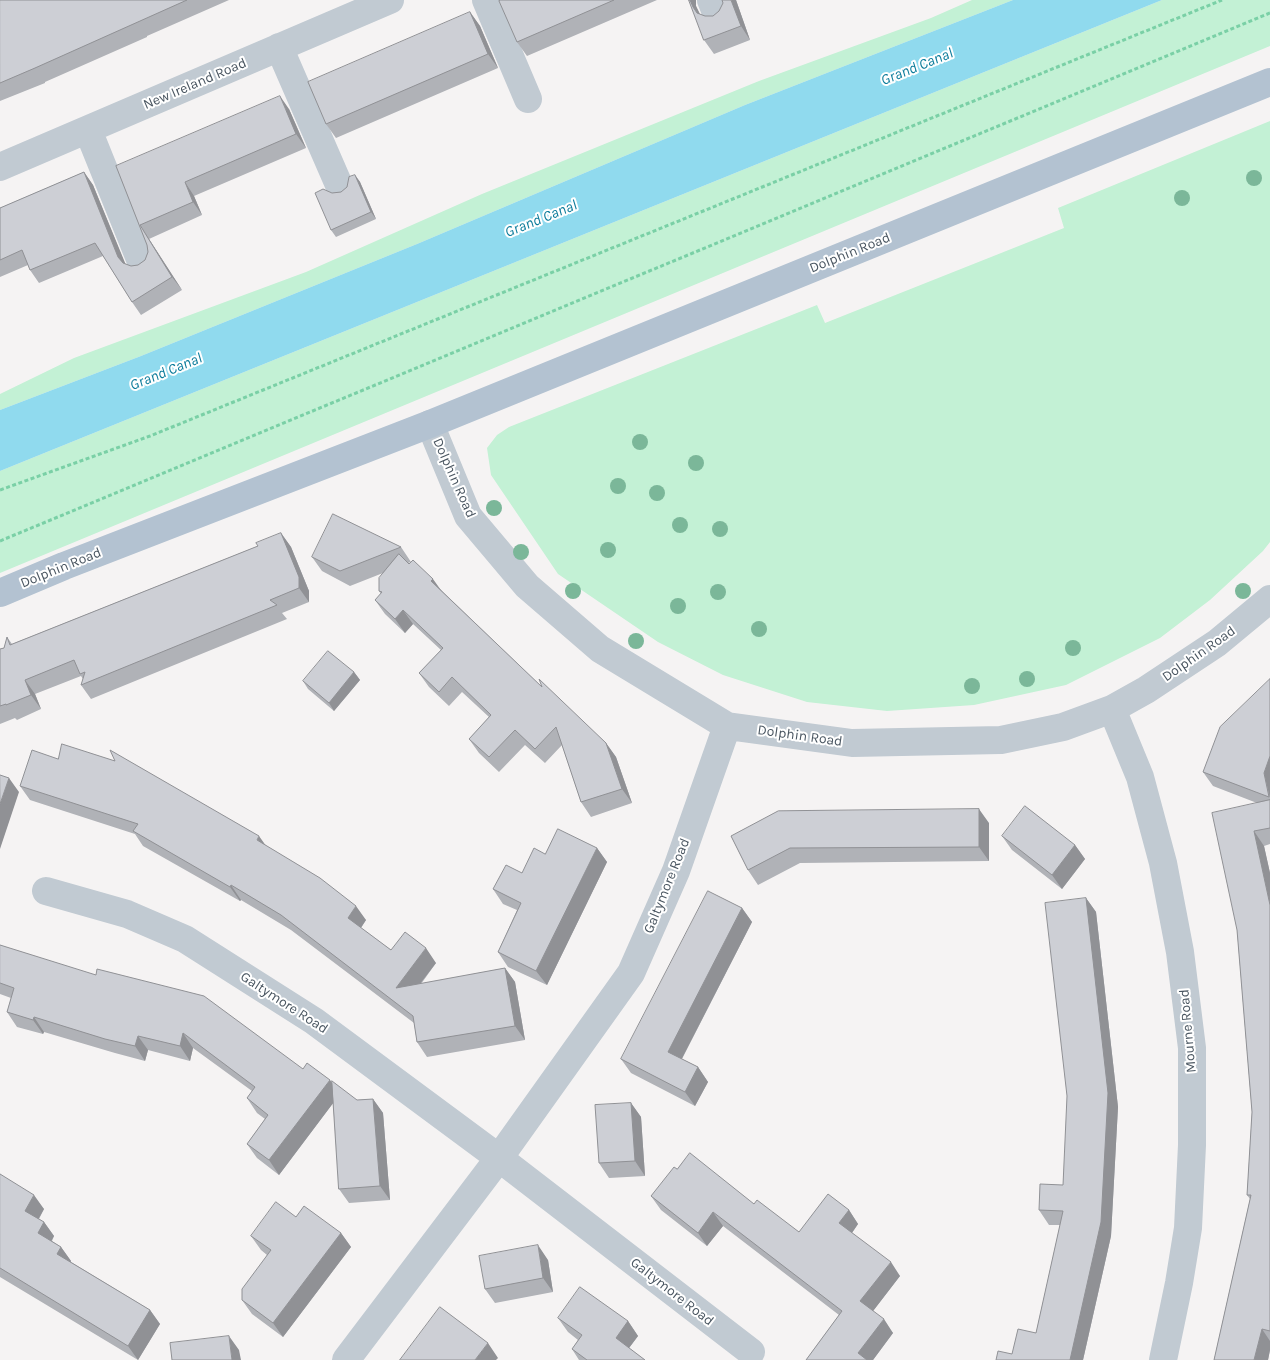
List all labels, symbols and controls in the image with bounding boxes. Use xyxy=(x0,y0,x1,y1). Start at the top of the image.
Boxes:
water label: Grand Canal xyxy=(878,44,956,90)
street label: New Ireland Road xyxy=(141,55,249,113)
water label: Grand Canal xyxy=(502,196,580,242)
street label: Dolphin Road xyxy=(807,229,893,277)
water label: Grand Canal xyxy=(127,349,205,395)
street label: Dolphin Road xyxy=(429,435,479,521)
street label: Dolphin Road xyxy=(18,544,104,592)
street label: Dolphin Road xyxy=(1159,623,1239,685)
street label: Dolphin Road xyxy=(756,722,844,750)
street label: Galtymore Road xyxy=(640,836,694,936)
street label: Galtymore Road xyxy=(237,968,331,1038)
street label: Mourne Road xyxy=(1176,988,1200,1074)
street label: Galtymore Road xyxy=(627,1254,717,1330)

